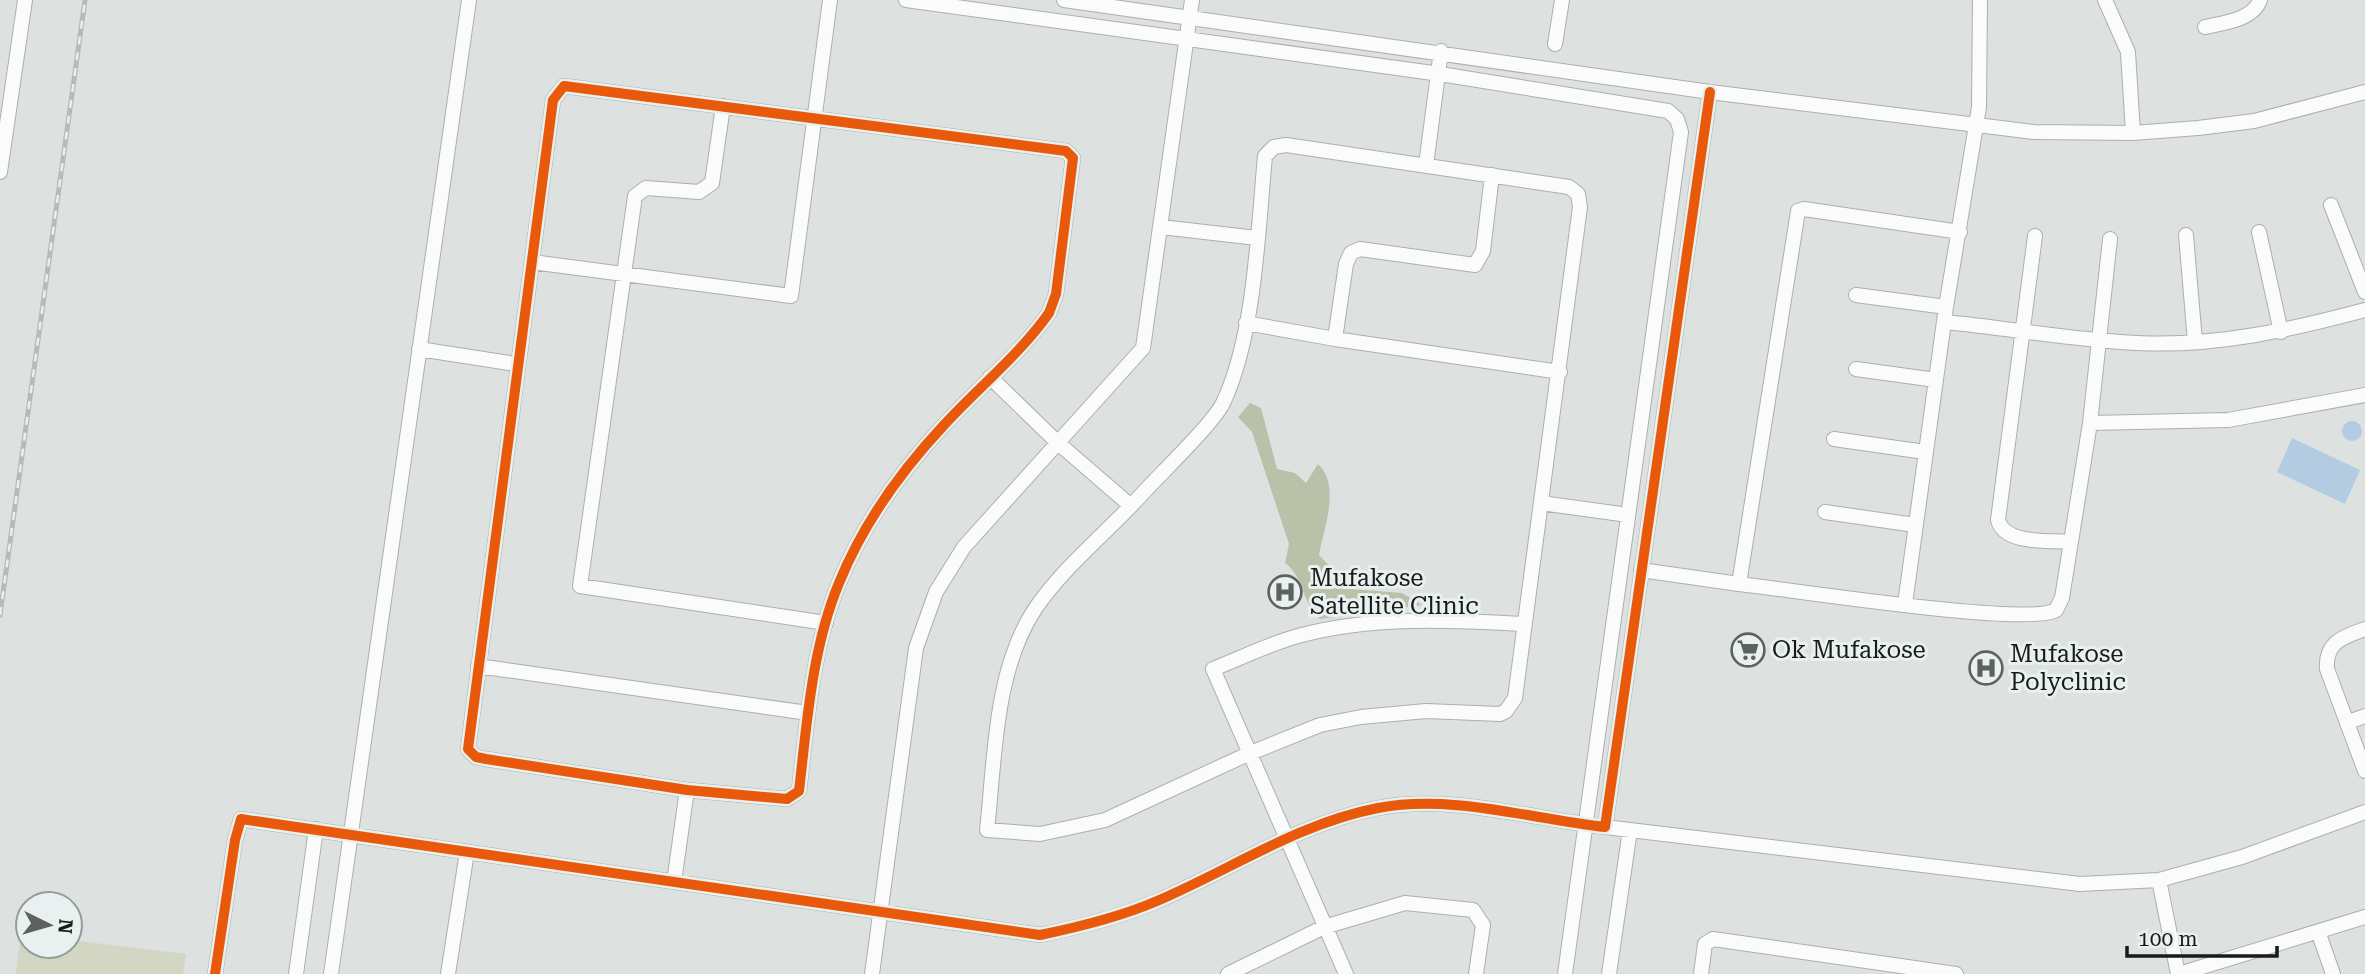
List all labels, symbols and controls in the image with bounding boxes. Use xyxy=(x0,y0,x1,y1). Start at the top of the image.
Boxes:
place label: Mufakose Satellite Clinic xyxy=(1310,564,1479,620)
hospital icon: Mufakose Satellite Clinic xyxy=(1266,573,1304,611)
supermarket icon: Ok Mufakose xyxy=(1729,631,1767,669)
place label: Ok Mufakose xyxy=(1772,636,1926,664)
place label: Mufakose Polyclinic xyxy=(2010,640,2126,696)
hospital icon: Mufakose Polyclinic xyxy=(1967,649,2005,687)
north arrow xyxy=(14,890,84,960)
scale bar xyxy=(2127,914,2278,958)
text: N xyxy=(53,918,78,935)
text: 100 m xyxy=(2138,927,2198,951)

